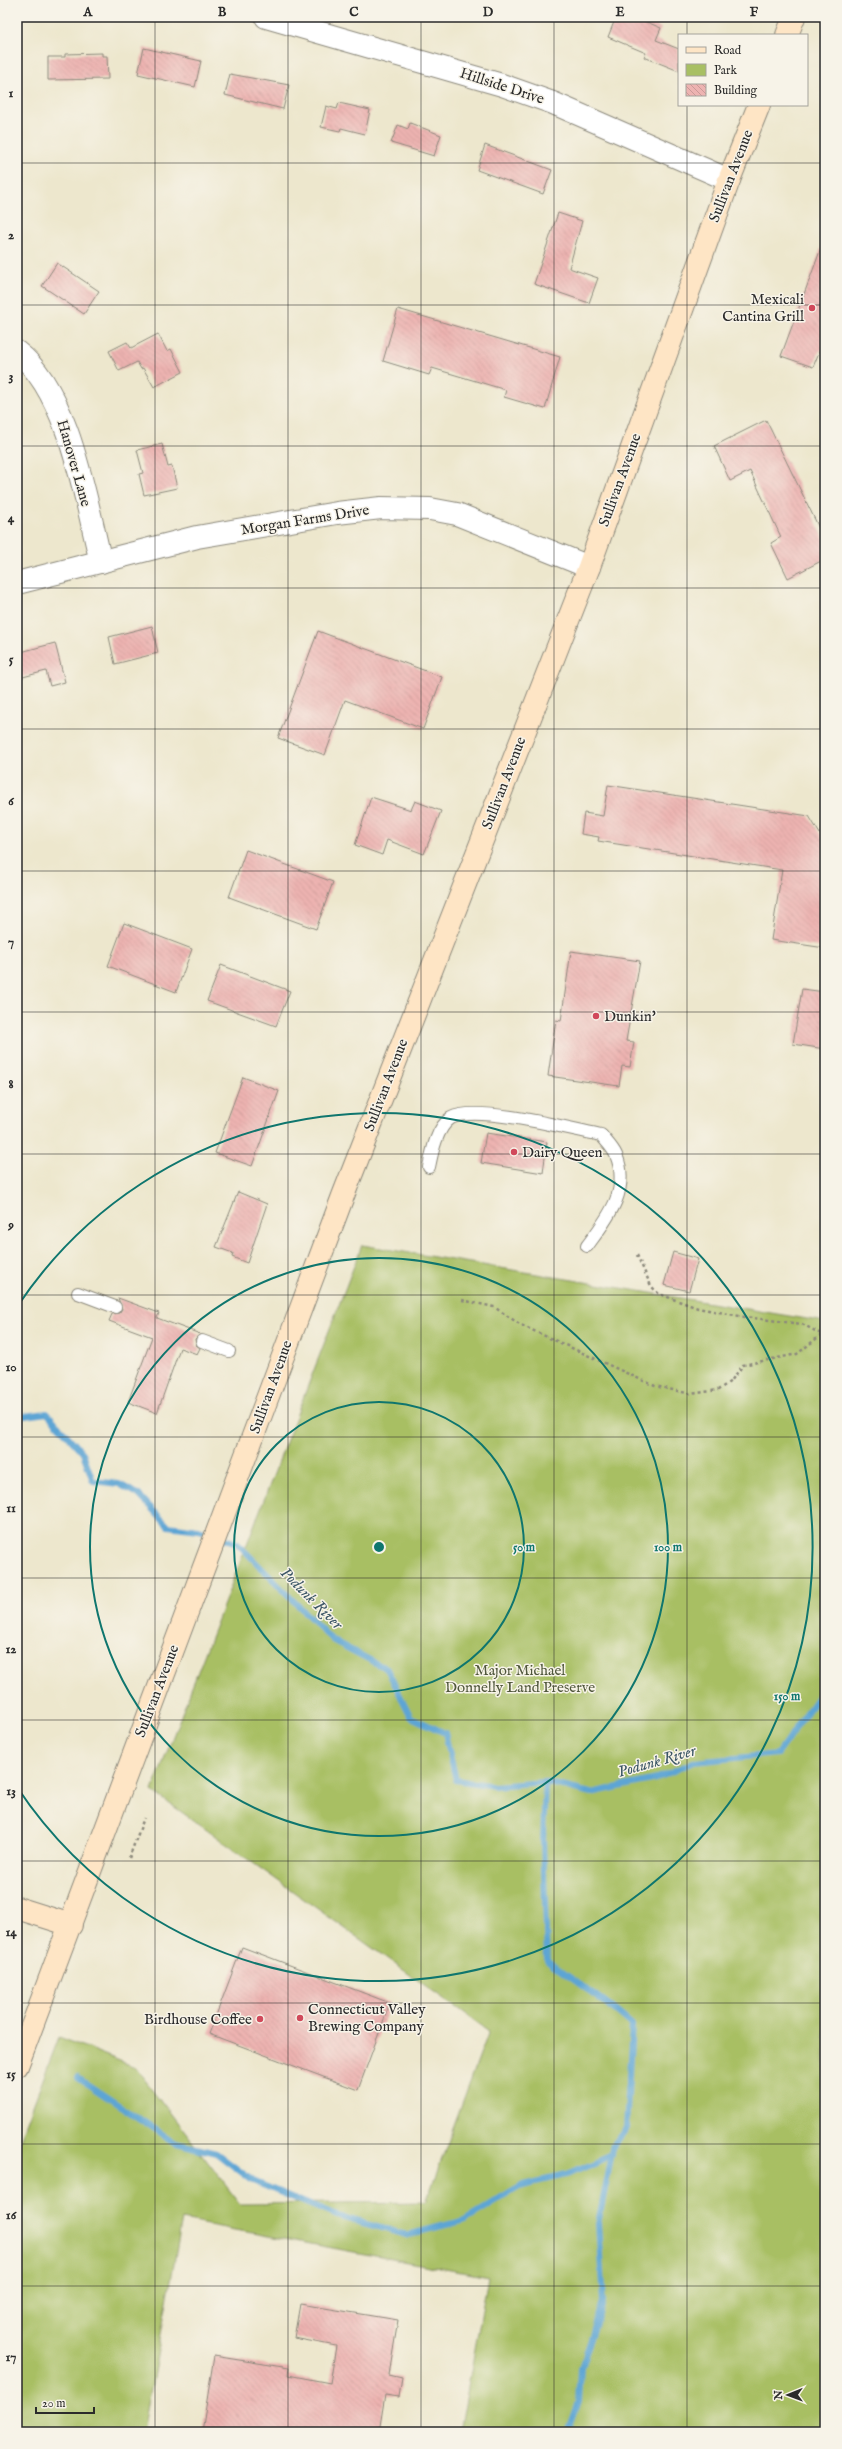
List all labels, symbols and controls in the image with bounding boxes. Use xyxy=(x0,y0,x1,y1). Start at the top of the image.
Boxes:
text: A xyxy=(83,4,94,21)
text: B xyxy=(218,4,227,21)
text: C xyxy=(349,4,359,21)
text: D xyxy=(483,4,494,21)
text: E xyxy=(615,4,625,21)
text: F xyxy=(750,4,759,21)
legend xyxy=(678,34,808,106)
text: Road xyxy=(714,43,742,58)
street label: Hillside Drive xyxy=(457,63,547,109)
text: Park xyxy=(714,63,737,78)
text: Building xyxy=(714,83,758,98)
text: 1 xyxy=(9,85,14,102)
street label: Sullivan Avenue xyxy=(705,127,757,225)
text: 2 xyxy=(8,227,14,244)
place label: Mexicali Cantina Grill xyxy=(722,290,805,326)
marker: Mexicali Cantina Grill xyxy=(807,303,817,313)
text: 3 xyxy=(9,368,14,385)
street label: Hanover Lane xyxy=(53,417,96,509)
street label: Sullivan Avenue xyxy=(594,431,646,529)
street label: Morgan Farms Drive xyxy=(239,500,371,540)
text: 4 xyxy=(8,510,15,527)
text: 5 xyxy=(9,651,14,668)
street label: Sullivan Avenue xyxy=(478,734,530,832)
text: 6 xyxy=(8,793,14,810)
text: 7 xyxy=(8,934,14,951)
place label: Dunkin' xyxy=(604,1007,656,1026)
marker: Dunkin' xyxy=(591,1011,601,1021)
street label: Sullivan Avenue xyxy=(360,1036,412,1134)
text: 8 xyxy=(8,1076,14,1093)
place label: Dairy Queen xyxy=(522,1143,603,1162)
marker: Dairy Queen xyxy=(509,1147,519,1157)
text: 9 xyxy=(7,1217,14,1234)
street label: Sullivan Avenue xyxy=(245,1338,297,1436)
text: 10 xyxy=(5,1359,17,1376)
text: 11 xyxy=(6,1500,16,1517)
centre of rings xyxy=(372,1540,386,1554)
text: 50 m xyxy=(513,1540,536,1555)
text: 100 m xyxy=(654,1540,683,1555)
water label: Podunk River xyxy=(276,1564,348,1636)
text: 12 xyxy=(6,1641,16,1658)
street label: Sullivan Avenue xyxy=(131,1642,183,1740)
park label: Major Michael Donnelly Land Preserve xyxy=(445,1661,595,1697)
text: 150 m xyxy=(774,1689,801,1704)
water label: Podunk River xyxy=(616,1741,700,1783)
text: 13 xyxy=(6,1783,16,1800)
text: 14 xyxy=(5,1924,17,1941)
place label: Connecticut Valley Brewing Company xyxy=(308,2000,426,2036)
place label: Birdhouse Coffee xyxy=(144,2010,252,2029)
marker: Connecticut Valley Brewing Company xyxy=(295,2013,305,2023)
marker: Birdhouse Coffee xyxy=(255,2014,265,2024)
text: 15 xyxy=(6,2066,16,2083)
text: 16 xyxy=(6,2207,17,2224)
text: 17 xyxy=(6,2349,16,2366)
north arrow xyxy=(768,2375,808,2415)
scale bar xyxy=(36,2389,94,2415)
text: N xyxy=(772,2390,786,2401)
text: 20 m xyxy=(42,2396,65,2411)

